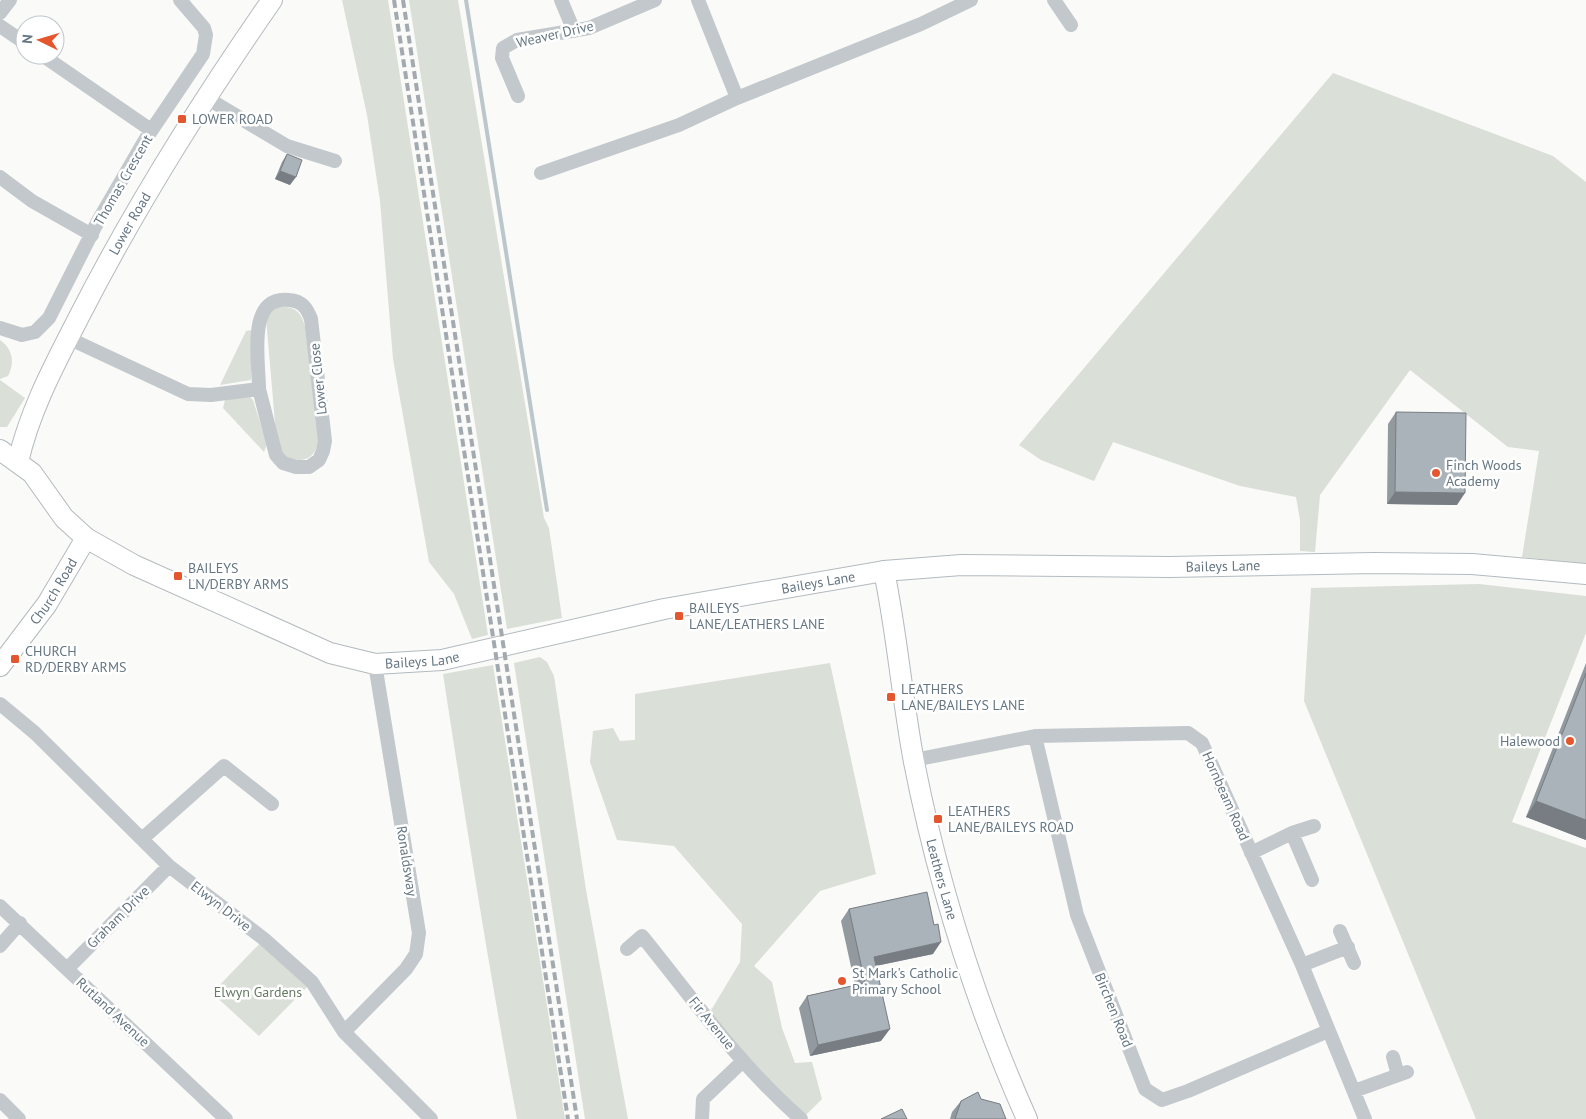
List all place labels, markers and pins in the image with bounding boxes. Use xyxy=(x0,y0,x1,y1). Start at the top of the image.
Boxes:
place label: LOWER ROAD xyxy=(192,110,273,128)
marker: LOWER ROAD xyxy=(176,113,188,125)
place label: Finch Woods Academy xyxy=(1446,456,1522,490)
marker: Finch Woods Academy xyxy=(1430,467,1442,479)
place label: BAILEYS LN/DERBY ARMS xyxy=(188,559,289,593)
marker: BAILEYS LN/DERBY ARMS xyxy=(172,570,184,582)
place label: BAILEYS LANE/LEATHERS LANE xyxy=(689,599,825,633)
marker: BAILEYS LANE/LEATHERS LANE xyxy=(673,610,685,622)
place label: CHURCH RD/DERBY ARMS xyxy=(25,642,126,676)
marker: CHURCH RD/DERBY ARMS xyxy=(9,653,21,665)
place label: LEATHERS LANE/BAILEYS LANE xyxy=(901,680,1025,714)
marker: LEATHERS LANE/BAILEYS LANE xyxy=(885,691,897,703)
place label: Halewood xyxy=(1500,732,1560,750)
marker: Halewood xyxy=(1564,735,1576,747)
place label: LEATHERS LANE/BAILEYS ROAD xyxy=(948,802,1074,836)
marker: LEATHERS LANE/BAILEYS ROAD xyxy=(932,813,944,825)
place label: St Mark's Catholic Primary School xyxy=(852,964,958,998)
marker: St Mark's Catholic Primary School xyxy=(836,975,848,987)

